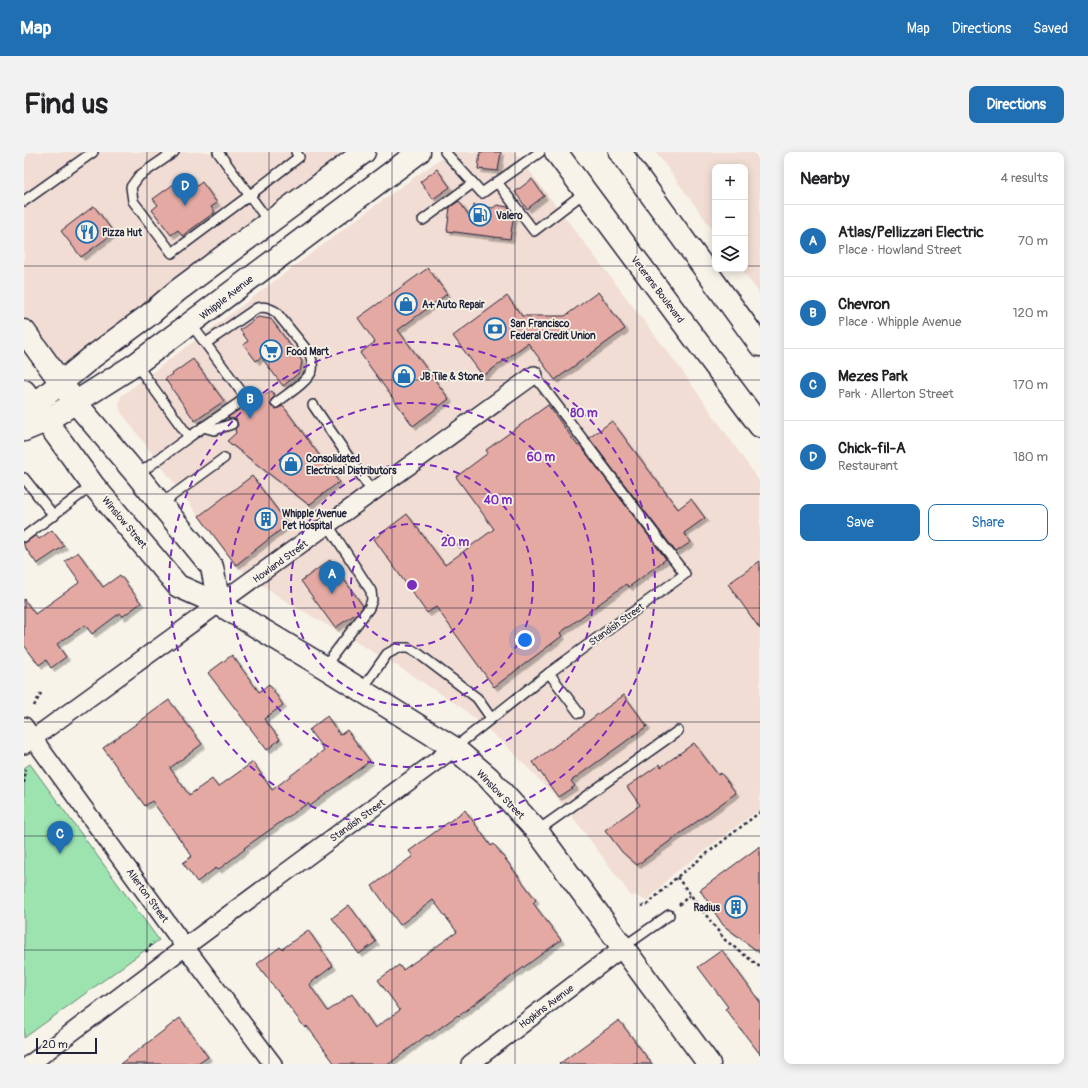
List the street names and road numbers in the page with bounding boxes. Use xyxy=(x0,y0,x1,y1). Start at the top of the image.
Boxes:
street label: Veterans Boulevard xyxy=(628,254,686,326)
street label: Whipple Avenue xyxy=(197,273,256,322)
street label: Winslow Street xyxy=(99,494,150,552)
street label: Howland Street xyxy=(251,537,311,586)
street label: Standish Street xyxy=(587,600,647,649)
street label: Winslow Street xyxy=(474,768,527,823)
street label: Standish Street xyxy=(328,796,388,845)
street label: Allerton Street xyxy=(124,866,171,926)
street label: Hopkins Avenue xyxy=(517,982,576,1031)

